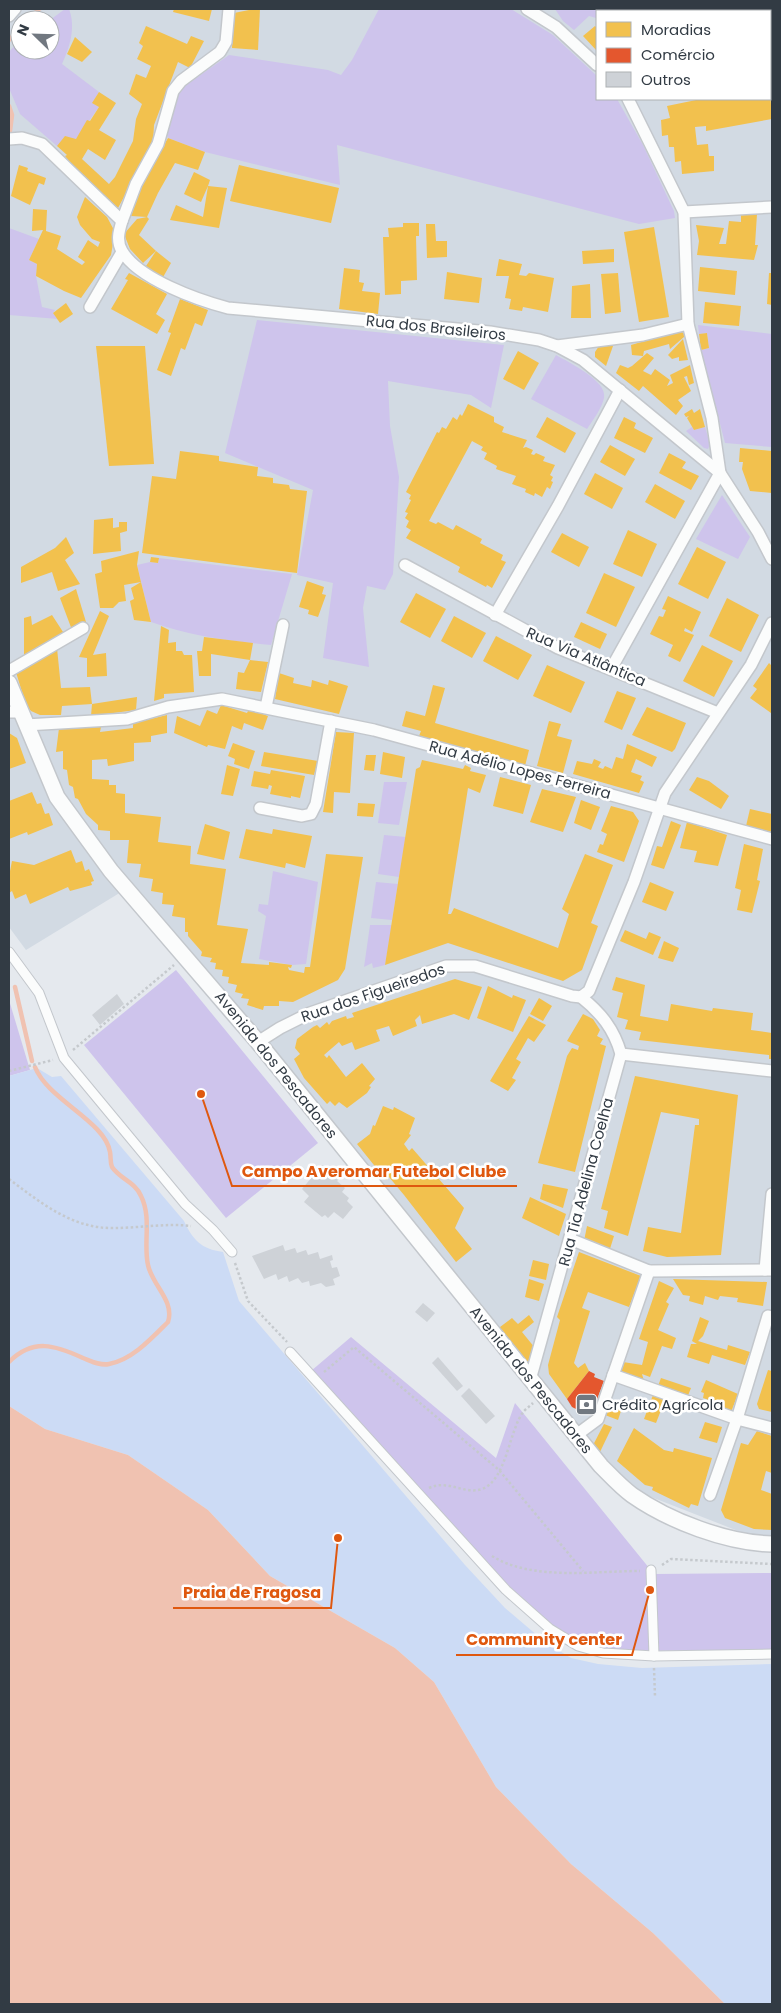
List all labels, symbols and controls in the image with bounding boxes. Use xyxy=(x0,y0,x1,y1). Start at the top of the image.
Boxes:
north arrow xyxy=(10,10,60,60)
legend xyxy=(596,10,771,100)
text: Moradias xyxy=(641,19,711,40)
text: N xyxy=(12,21,34,39)
text: Comércio xyxy=(641,44,715,65)
text: Outros xyxy=(641,69,691,90)
street label: Rua dos Brasileiros xyxy=(365,310,507,345)
street label: Rua Via Atlântica xyxy=(523,622,649,691)
street label: Rua Adélio Lopes Ferreira xyxy=(427,735,613,804)
street label: Rua dos Figueiredos xyxy=(298,958,448,1027)
street label: Avenida dos Pescadores xyxy=(210,986,343,1143)
street label: Rua Tia Adelina Coelha xyxy=(553,1095,618,1268)
callout: Campo Averomar Futebol Clube xyxy=(232,1155,517,1186)
text: Campo Averomar Futebol Clube xyxy=(242,1160,506,1183)
street label: Avenida dos Pescadores xyxy=(465,1301,598,1458)
bank icon: Crédito Agrícola xyxy=(574,1393,598,1417)
place label: Crédito Agrícola xyxy=(602,1394,723,1415)
callout: Praia de Fragosa xyxy=(173,1577,331,1608)
text: Praia de Fragosa xyxy=(183,1581,321,1604)
callout: Community center xyxy=(456,1624,632,1655)
text: Community center xyxy=(466,1628,622,1651)

